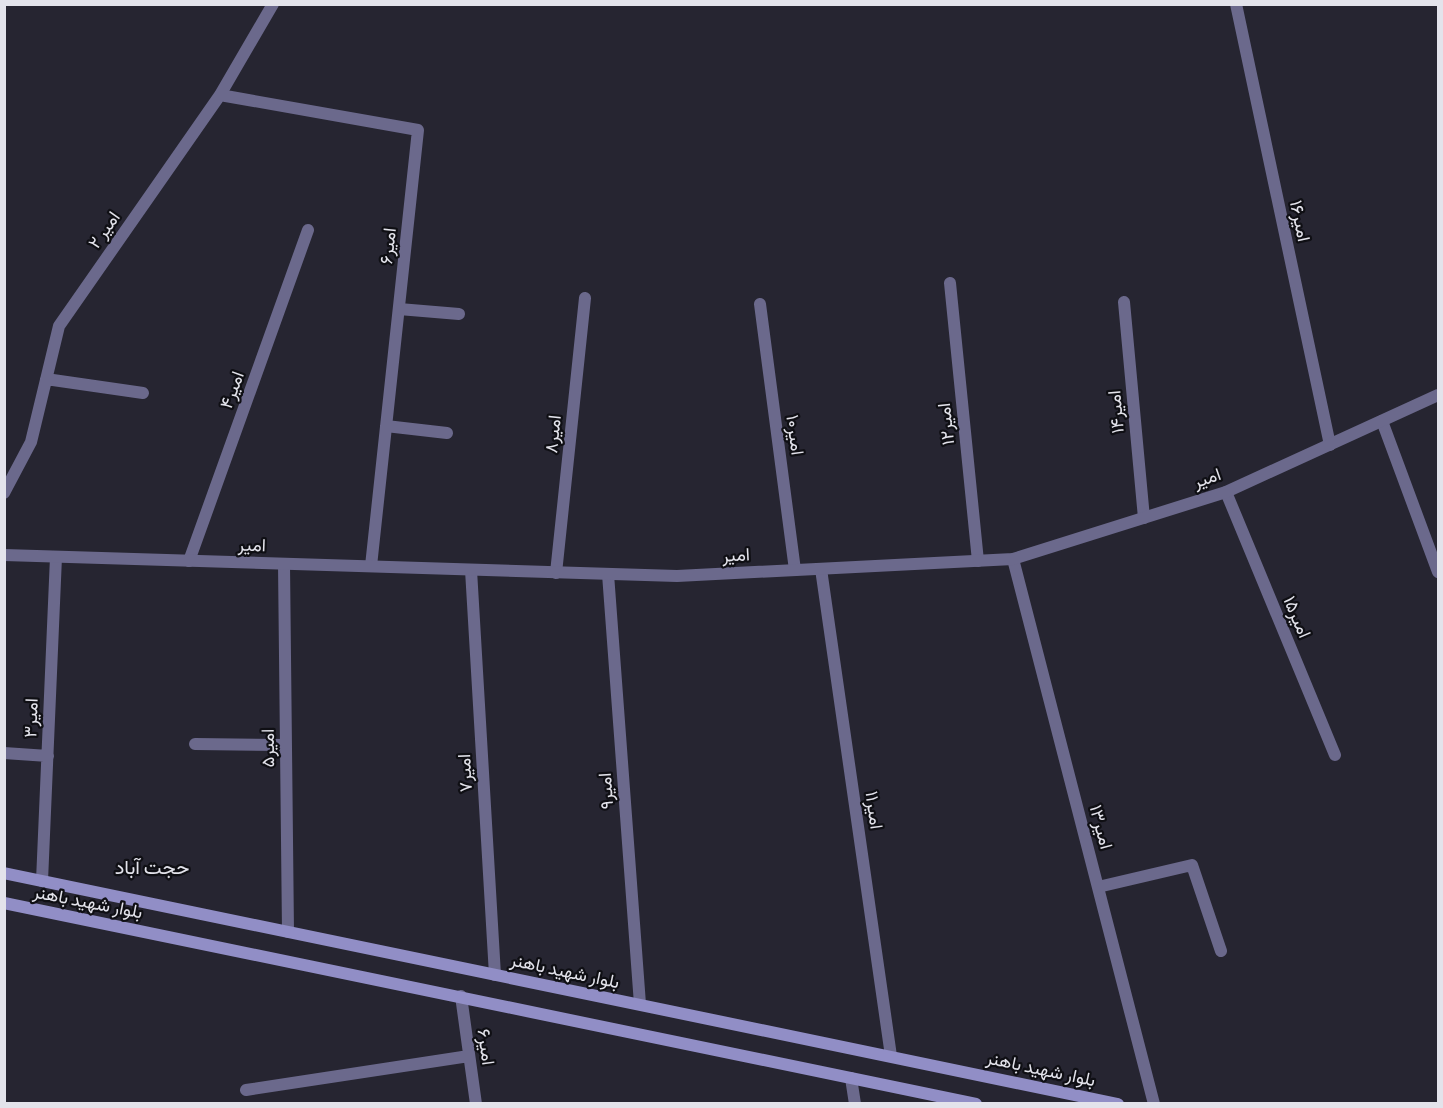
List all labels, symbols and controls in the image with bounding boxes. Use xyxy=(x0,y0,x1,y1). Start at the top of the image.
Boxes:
street label: امیر۱۶ xyxy=(1285,198,1314,244)
street label: امیر ۲ xyxy=(84,208,125,253)
street label: امیر۶ xyxy=(376,227,401,265)
street label: امیر۴ xyxy=(216,369,249,412)
street label: امیر۱۴ xyxy=(1104,389,1129,434)
street label: امیر۱۲ xyxy=(934,402,959,446)
street label: امیر۱۰ xyxy=(781,413,808,457)
street label: امیر۸ xyxy=(541,414,566,454)
street label: امیر xyxy=(1190,464,1224,493)
street label: امیر xyxy=(237,534,266,556)
street label: امیر xyxy=(721,544,750,567)
street label: امیر۱۵ xyxy=(1278,593,1315,641)
street label: امیر۳ xyxy=(20,698,43,738)
street label: امیر۵ xyxy=(258,729,279,767)
street label: امیر۷ xyxy=(454,753,477,793)
street label: امیر۹ xyxy=(595,772,618,810)
street label: امیر۱۱ xyxy=(860,790,887,830)
street label: امیر۱۳ xyxy=(1085,803,1116,852)
district label: حجت آباد xyxy=(115,856,189,879)
street label: بلوار شهید باهنر xyxy=(30,881,144,923)
street label: بلوار شهید باهنر xyxy=(507,949,621,993)
street label: امیر۶ xyxy=(473,1027,498,1067)
street label: بلوار شهید باهنر xyxy=(983,1047,1097,1091)

